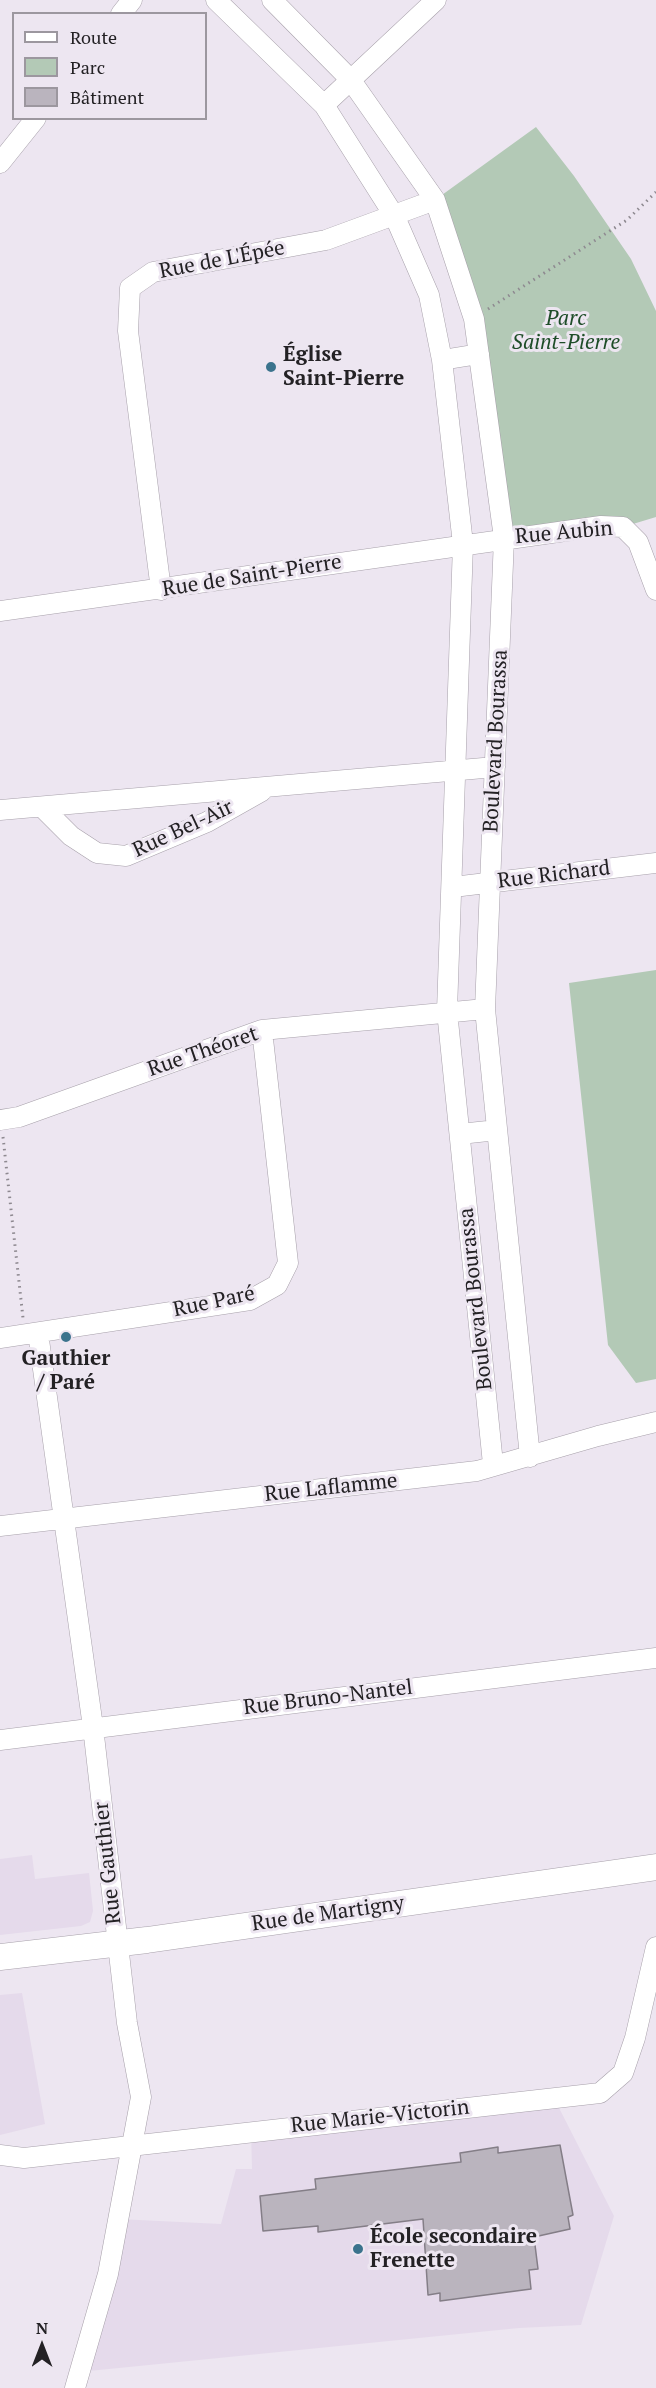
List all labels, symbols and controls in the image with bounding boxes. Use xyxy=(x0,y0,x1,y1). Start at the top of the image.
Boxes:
legend xyxy=(12,12,207,120)
text: Route xyxy=(70,25,117,49)
text: Parc xyxy=(70,55,105,79)
text: Bâtiment xyxy=(70,85,144,109)
street label: Rue de L'Épée xyxy=(157,235,287,285)
park label: Parc Saint-Pierre xyxy=(512,306,620,356)
place label: Église Saint-Pierre xyxy=(283,342,404,392)
marker: Église Saint-Pierre xyxy=(264,360,278,374)
street label: Rue Aubin xyxy=(514,516,614,550)
street label: Rue de Saint-Pierre xyxy=(161,549,343,603)
street label: Boulevard Bourassa xyxy=(479,649,513,833)
street label: Rue Bel-Air xyxy=(129,795,237,863)
street label: Rue Richard xyxy=(496,856,612,894)
street label: Rue Théoret xyxy=(145,1021,261,1083)
street label: Boulevard Bourassa xyxy=(454,1207,498,1391)
street label: Rue Paré xyxy=(171,1281,257,1323)
marker: Gauthier / Paré xyxy=(59,1330,73,1344)
place label: Gauthier / Paré xyxy=(22,1346,110,1396)
street label: Rue Laflamme xyxy=(263,1468,399,1508)
street label: Rue Bruno-Nantel xyxy=(242,1675,414,1721)
street label: Rue Gauthier xyxy=(89,1800,127,1926)
street label: Rue de Martigny xyxy=(250,1891,406,1937)
street label: Rue Marie-Victorin xyxy=(290,2095,470,2139)
place label: École secondaire Frenette xyxy=(370,2224,537,2274)
marker: École secondaire Frenette xyxy=(351,2242,365,2256)
north arrow xyxy=(12,2316,72,2376)
text: N xyxy=(36,2317,48,2339)

